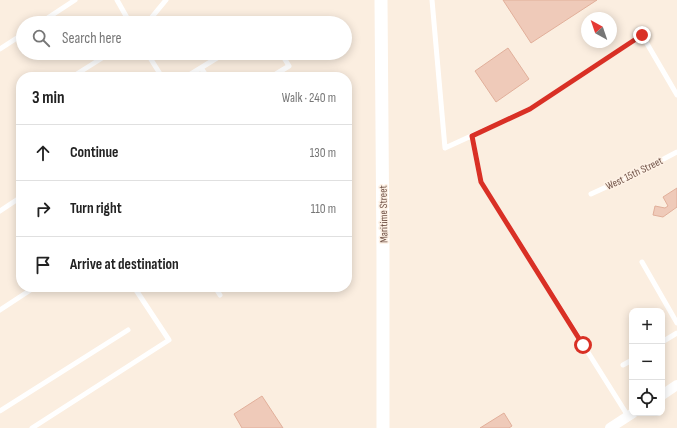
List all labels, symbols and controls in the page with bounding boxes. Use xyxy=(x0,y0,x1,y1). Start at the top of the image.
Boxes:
north arrow xyxy=(581,12,617,48)
search box xyxy=(16,16,352,60)
route end xyxy=(633,26,651,44)
icon: search xyxy=(30,27,52,49)
text: Search here xyxy=(62,29,122,48)
text: 3 min xyxy=(32,88,65,108)
text: Walk · 240 m xyxy=(282,90,336,106)
icon: ahead xyxy=(32,142,54,164)
text: Continue xyxy=(70,143,119,162)
text: 130 m xyxy=(310,145,336,161)
street label: West 15th Street xyxy=(604,154,665,193)
street label: Maritime Street xyxy=(376,184,391,243)
icon: right xyxy=(32,198,54,220)
text: Turn right xyxy=(70,199,122,218)
text: 110 m xyxy=(311,201,336,217)
icon: arrive xyxy=(32,254,54,276)
text: Arrive at destination xyxy=(70,255,179,274)
map controls xyxy=(629,308,665,416)
button: + xyxy=(629,308,665,344)
route start xyxy=(574,336,592,354)
button: − xyxy=(629,344,665,380)
button: locate xyxy=(629,380,665,416)

